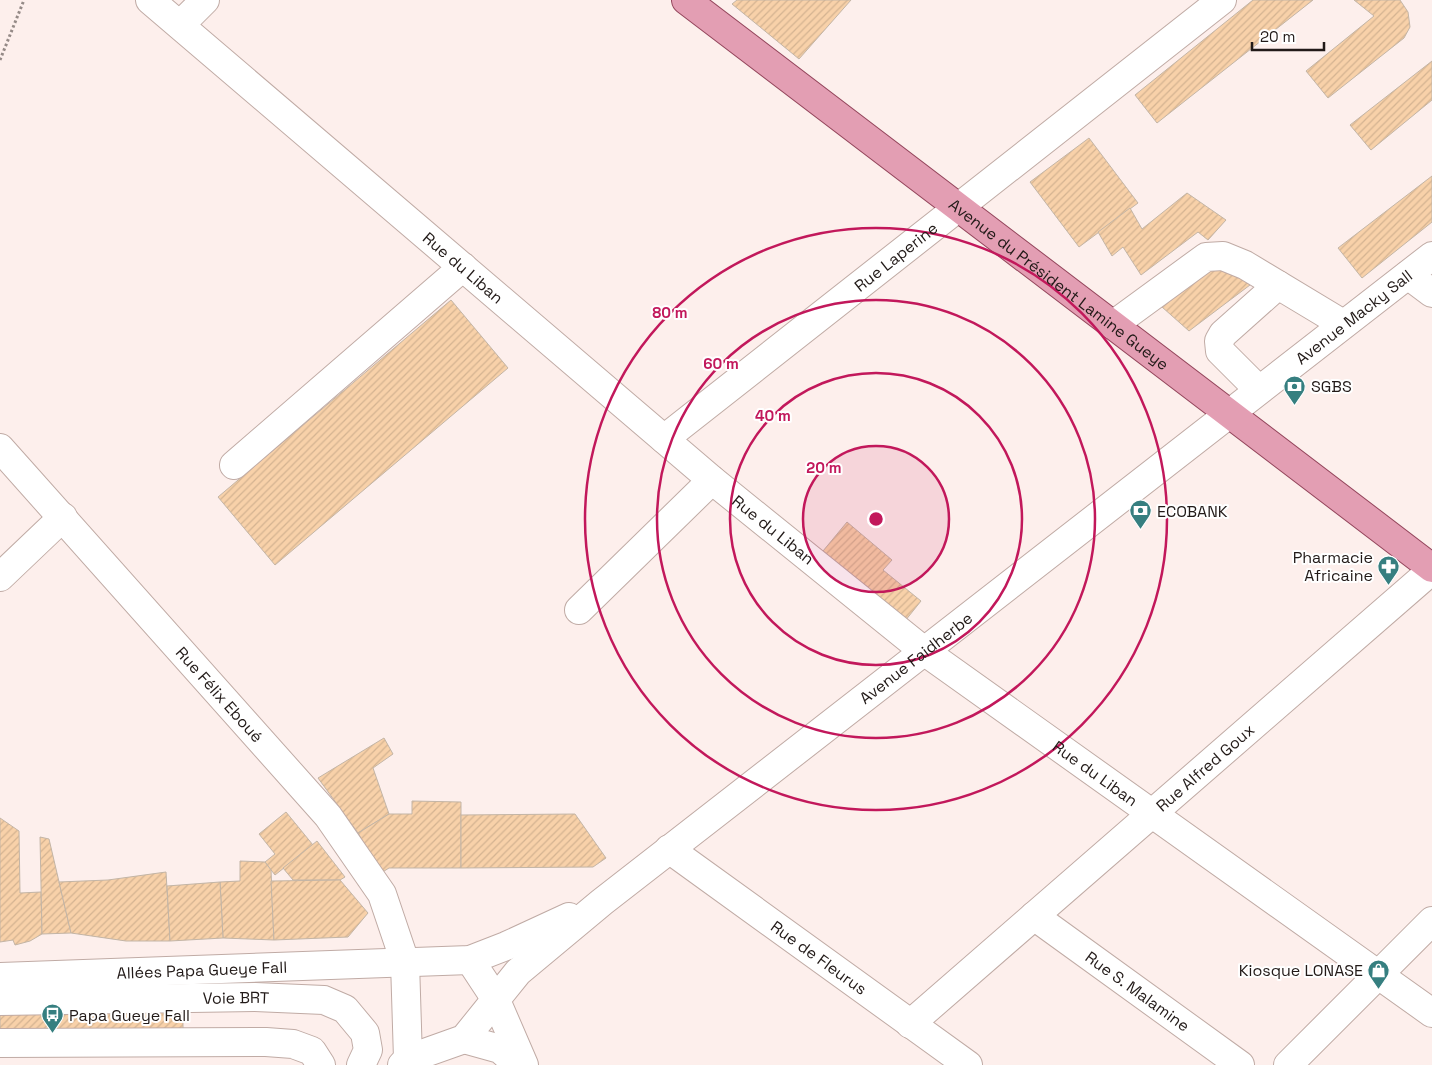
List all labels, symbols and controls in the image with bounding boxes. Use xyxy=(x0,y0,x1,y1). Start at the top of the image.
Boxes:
scale bar xyxy=(1252,20,1324,52)
text: 20 m xyxy=(1260,27,1295,46)
street label: Avenue du Président Lamine Gueye xyxy=(945,194,1173,375)
street label: Rue Laperine xyxy=(850,217,942,296)
street label: Rue du Liban xyxy=(419,227,508,308)
street label: Avenue Macky Sall xyxy=(1291,265,1416,369)
text: 80 m xyxy=(652,303,688,322)
text: 60 m xyxy=(703,354,739,373)
bank icon: SGBS xyxy=(1283,374,1307,405)
place label: SGBS xyxy=(1311,376,1352,397)
text: 40 m xyxy=(755,406,791,425)
text: 20 m xyxy=(806,458,842,477)
street label: Rue du Liban xyxy=(728,490,819,569)
bank icon: ECOBANK xyxy=(1129,499,1153,530)
place label: ECOBANK xyxy=(1157,501,1228,522)
centre of rings xyxy=(867,510,885,528)
place label: Pharmacie Africaine xyxy=(1293,547,1373,586)
pharmacy icon: Pharmacie Africaine xyxy=(1377,554,1401,585)
street label: Avenue Faidherbe xyxy=(855,607,977,708)
street label: Rue Félix Eboué xyxy=(171,642,268,747)
street label: Rue Alfred Goux xyxy=(1151,719,1259,816)
street label: Rue du Liban xyxy=(1049,736,1142,811)
street label: Rue de Fleurus xyxy=(767,916,871,999)
street label: Rue S. Malamine xyxy=(1081,946,1194,1036)
street label: Allées Papa Gueye Fall xyxy=(116,956,287,983)
shop icon: Kiosque LONASE xyxy=(1367,958,1391,989)
place label: Kiosque LONASE xyxy=(1239,960,1363,981)
street label: Voie BRT xyxy=(202,986,270,1008)
bus stop icon: Papa Gueye Fall xyxy=(41,1003,65,1034)
place label: Papa Gueye Fall xyxy=(69,1005,190,1026)

